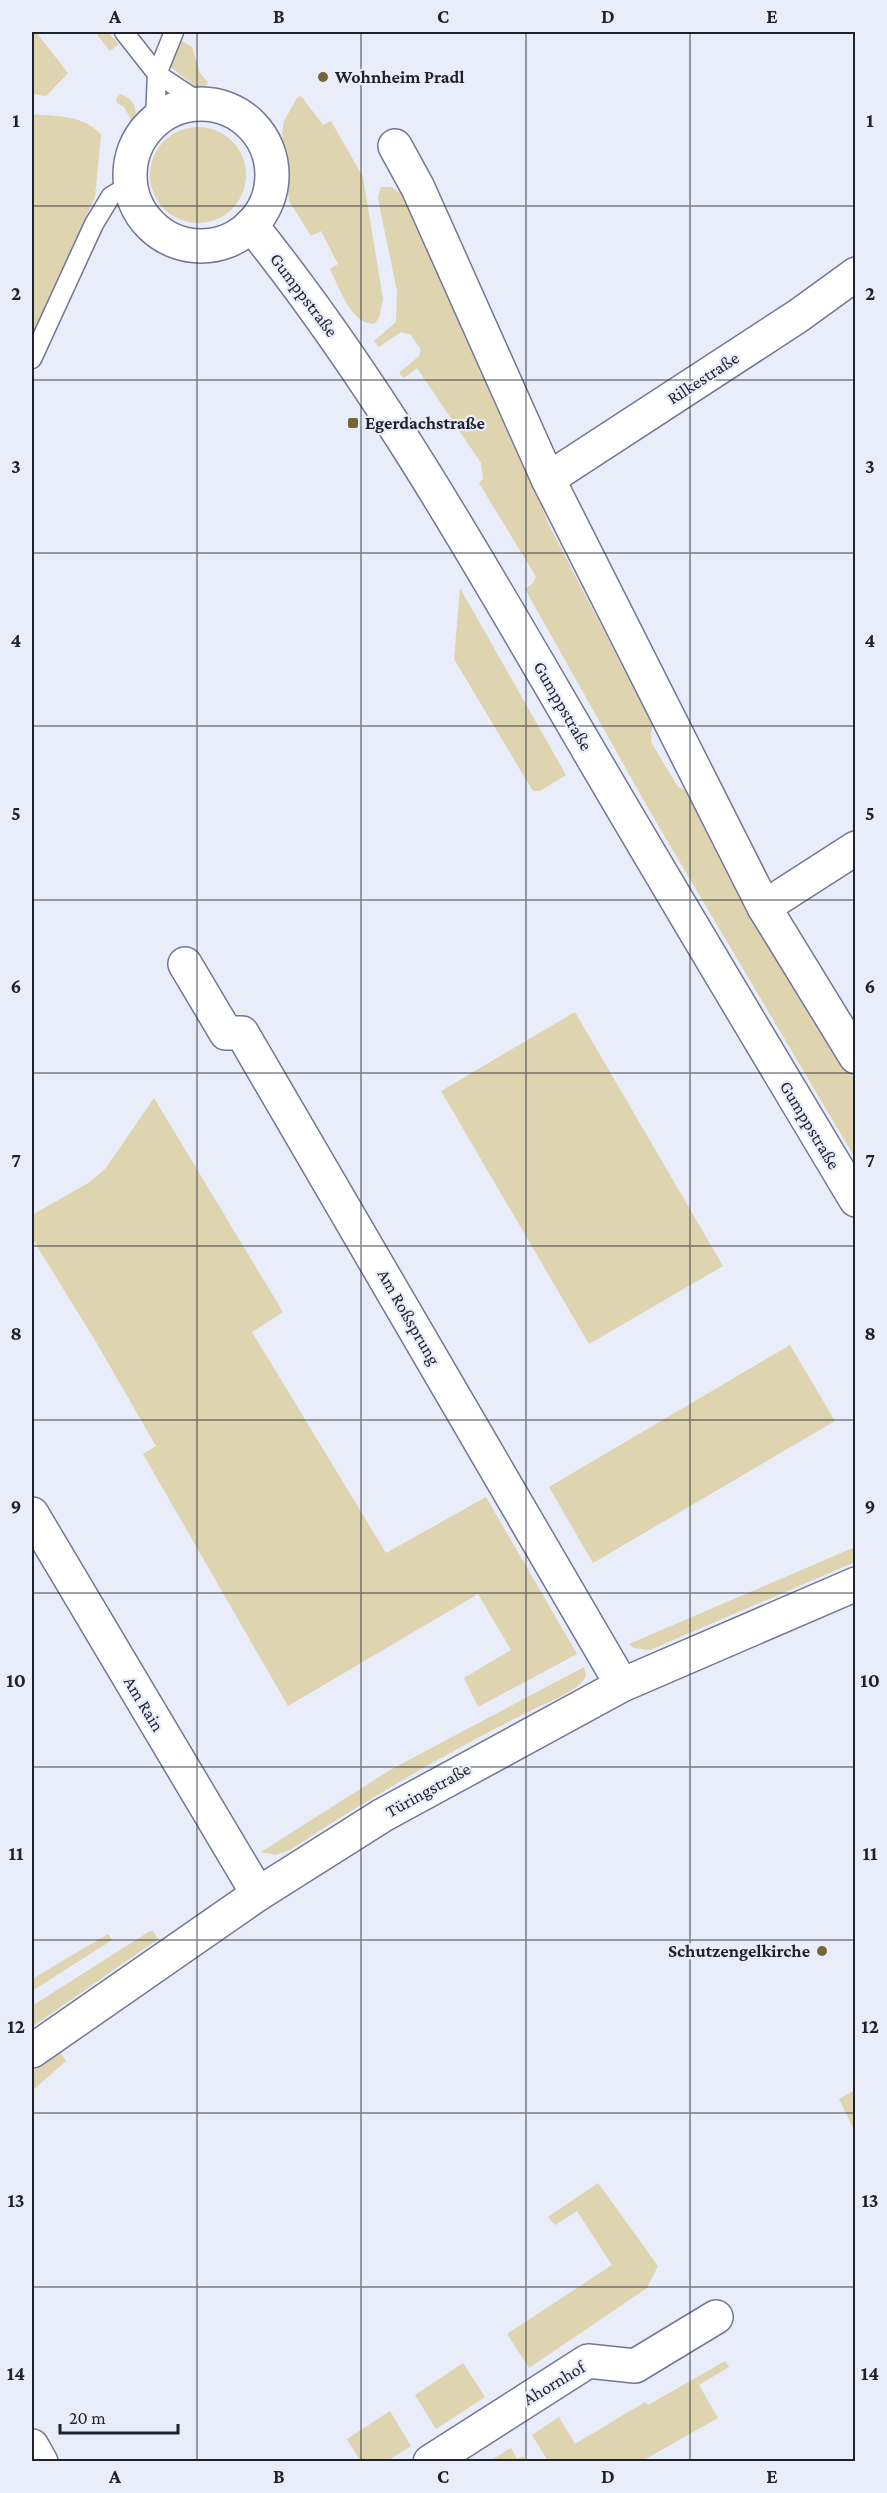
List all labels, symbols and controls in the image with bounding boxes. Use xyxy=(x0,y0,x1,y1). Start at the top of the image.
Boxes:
text: A xyxy=(108,5,122,27)
text: B xyxy=(273,5,285,27)
text: C xyxy=(437,5,449,27)
text: D xyxy=(601,5,615,27)
text: E xyxy=(766,5,778,27)
place label: Wohnheim Pradl xyxy=(334,67,465,87)
marker: Wohnheim Pradl xyxy=(316,70,330,84)
text: 1 xyxy=(12,109,20,131)
text: 1 xyxy=(866,109,874,131)
street label: Gumppstraße xyxy=(266,249,342,341)
text: 2 xyxy=(11,282,21,304)
text: 2 xyxy=(865,282,875,304)
street label: Rilkestraße xyxy=(664,347,743,408)
place label: Egerdachstraße xyxy=(365,413,485,433)
marker: Egerdachstraße xyxy=(346,416,360,430)
text: 3 xyxy=(11,455,21,477)
text: 3 xyxy=(865,455,875,477)
text: 4 xyxy=(11,629,22,651)
text: 4 xyxy=(865,629,876,651)
street label: Gumppstraße xyxy=(529,658,597,754)
text: 5 xyxy=(11,802,21,824)
text: 5 xyxy=(865,802,875,824)
text: 6 xyxy=(11,975,21,997)
text: 6 xyxy=(865,975,875,997)
street label: Gumppstraße xyxy=(776,1077,844,1173)
text: 7 xyxy=(11,1149,21,1171)
text: 7 xyxy=(865,1149,875,1171)
street label: Am Roßsprung xyxy=(373,1265,445,1369)
text: 8 xyxy=(10,1322,22,1344)
text: 8 xyxy=(864,1322,876,1344)
text: 9 xyxy=(11,1495,21,1517)
text: 9 xyxy=(865,1495,875,1517)
text: 10 xyxy=(6,1669,26,1691)
text: 10 xyxy=(860,1669,880,1691)
street label: Am Rain xyxy=(120,1673,168,1735)
street label: Türingstraße xyxy=(382,1758,474,1822)
text: 11 xyxy=(9,1842,24,1864)
text: 11 xyxy=(863,1842,878,1864)
place label: Schutzengelkirche xyxy=(668,1941,810,1961)
marker: Schutzengelkirche xyxy=(815,1944,829,1958)
text: 12 xyxy=(7,2015,25,2037)
text: 12 xyxy=(861,2015,879,2037)
text: 13 xyxy=(7,2189,25,2211)
text: 13 xyxy=(861,2189,879,2211)
street label: Ahornhof xyxy=(519,2356,590,2409)
text: 14 xyxy=(7,2362,25,2384)
text: 14 xyxy=(861,2362,879,2384)
scale bar xyxy=(60,2397,178,2435)
text: 20 m xyxy=(69,2408,106,2428)
text: A xyxy=(108,2465,122,2487)
text: B xyxy=(273,2465,285,2487)
text: C xyxy=(437,2465,449,2487)
text: D xyxy=(601,2465,615,2487)
text: E xyxy=(766,2465,778,2487)

